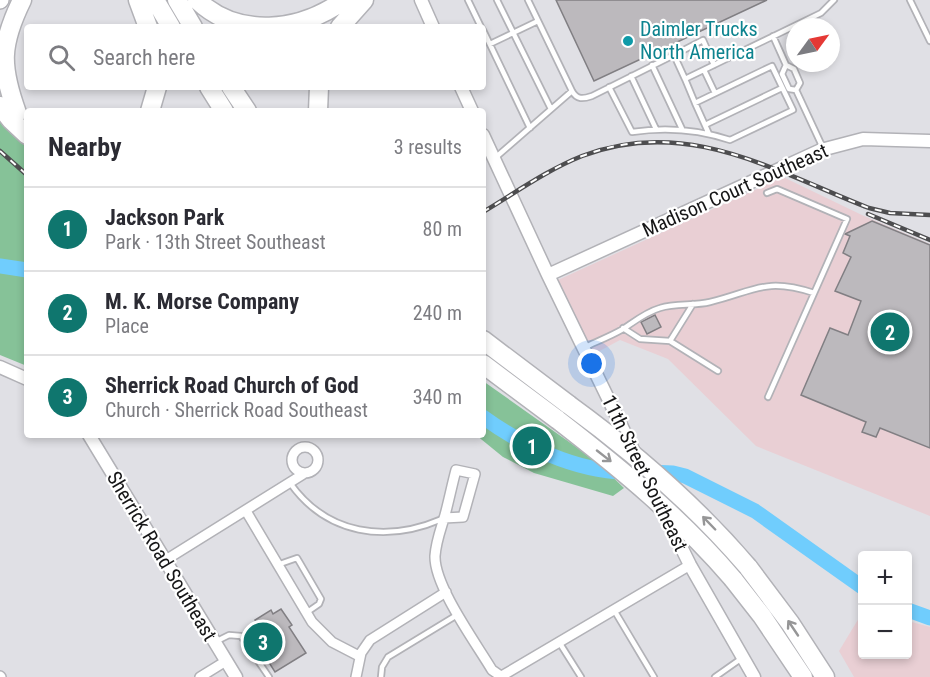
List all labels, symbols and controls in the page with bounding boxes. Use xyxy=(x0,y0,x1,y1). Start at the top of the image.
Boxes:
place label: Daimler Trucks North America xyxy=(640,17,758,64)
north arrow xyxy=(786,18,840,72)
search box xyxy=(24,24,486,90)
marker: Daimler Trucks North America xyxy=(621,34,635,48)
icon: search xyxy=(45,41,78,74)
text: Search here xyxy=(93,45,195,70)
text: Nearby xyxy=(48,132,122,162)
text: 3 results xyxy=(394,135,462,159)
street label: Madison Court Southeast xyxy=(639,138,832,242)
text: Jackson Park xyxy=(105,205,224,230)
text: 1 xyxy=(62,217,73,241)
text: 80 m xyxy=(423,217,462,241)
text: Park · 13th Street Southeast xyxy=(105,230,326,254)
text: M. K. Morse Company xyxy=(105,289,299,314)
text: 2 xyxy=(62,301,73,325)
text: 240 m xyxy=(413,301,462,325)
pin: 2 xyxy=(870,310,910,354)
text: Place xyxy=(105,314,149,338)
your location xyxy=(577,349,606,378)
text: Sherrick Road Church of God xyxy=(105,373,359,398)
text: 3 xyxy=(62,385,73,409)
text: 340 m xyxy=(413,385,462,409)
street label: 11th Street Southeast xyxy=(597,391,693,555)
text: Church · Sherrick Road Southeast xyxy=(105,398,368,422)
pin: 1 xyxy=(512,424,552,468)
one-way arrow xyxy=(596,450,612,463)
street label: Sherrick Road Southeast xyxy=(102,467,222,645)
one-way arrow xyxy=(702,515,716,530)
map controls xyxy=(858,551,912,659)
button: + xyxy=(858,551,912,605)
button: − xyxy=(858,605,912,659)
pin: 3 xyxy=(244,620,282,664)
one-way arrow xyxy=(787,620,799,637)

